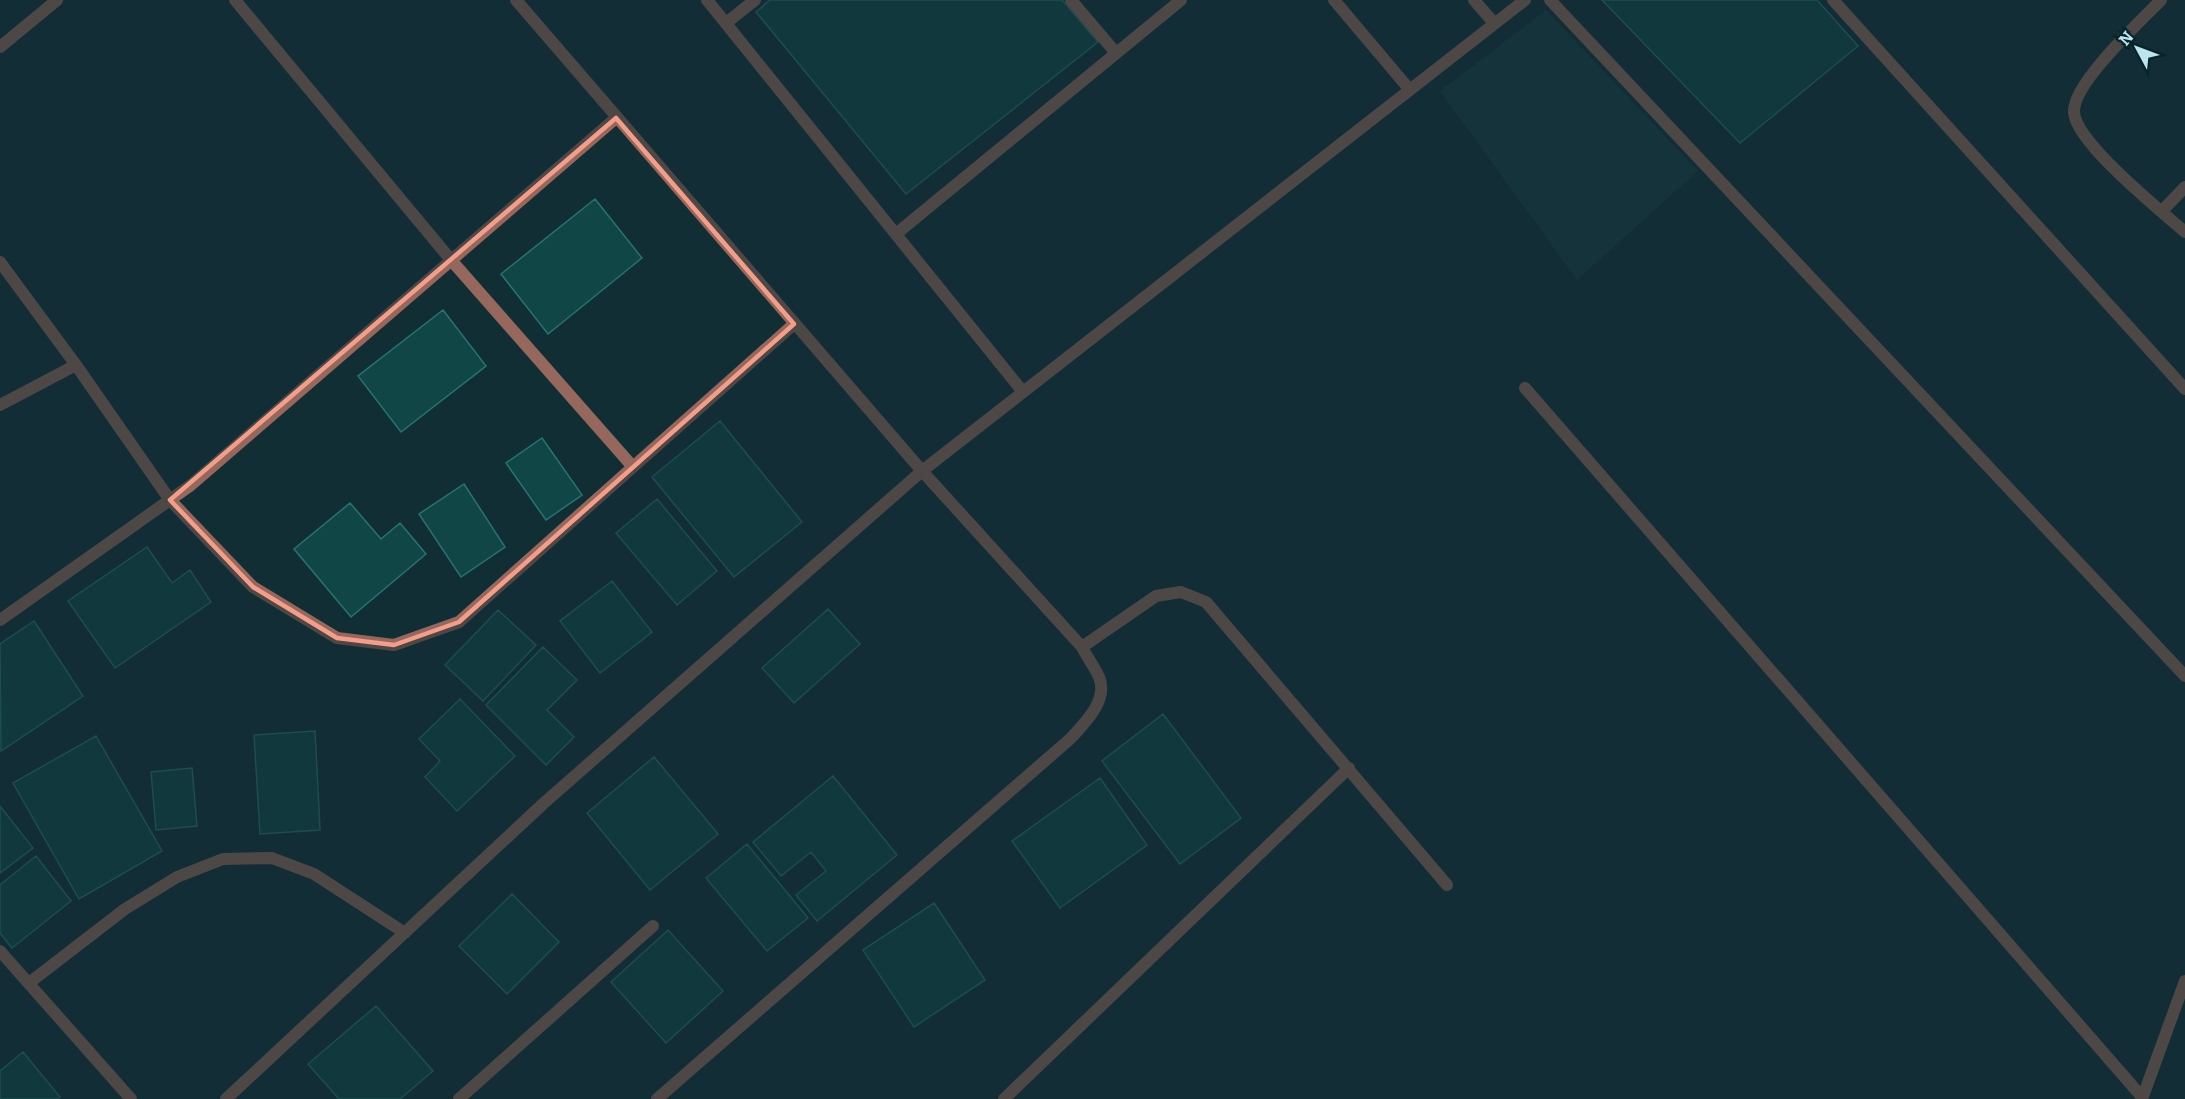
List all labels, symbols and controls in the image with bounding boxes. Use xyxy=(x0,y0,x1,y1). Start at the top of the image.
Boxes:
north arrow xyxy=(2107,18,2167,78)
text: N xyxy=(2115,28,2137,49)

